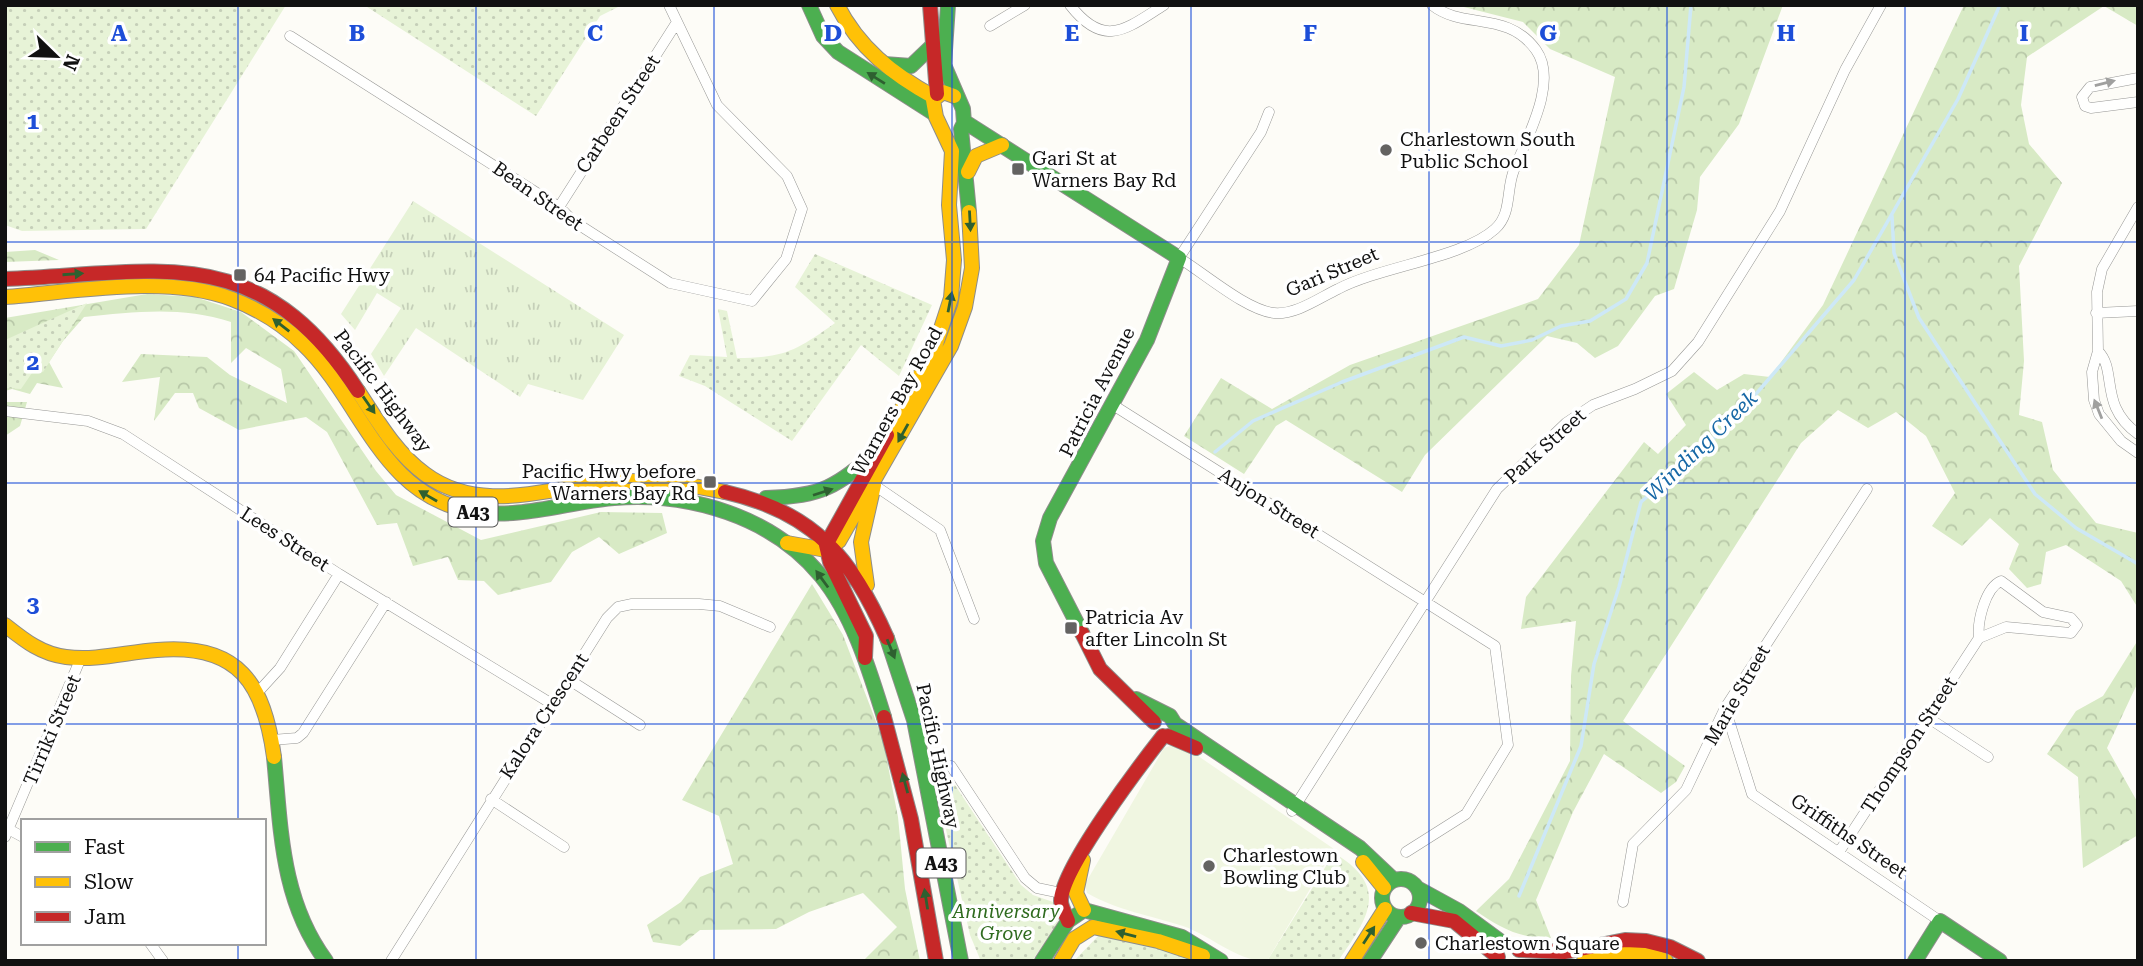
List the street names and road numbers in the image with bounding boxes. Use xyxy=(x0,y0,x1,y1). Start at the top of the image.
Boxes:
street label: Carbeen Street xyxy=(571,50,665,178)
street label: Bean Street xyxy=(488,156,588,236)
street label: Gari Street xyxy=(1282,242,1382,302)
street label: Warners Bay Road xyxy=(847,323,947,479)
street label: Patricia Avenue xyxy=(1054,323,1140,461)
street label: Pacific Highway xyxy=(329,325,437,458)
street label: Park Street xyxy=(1500,404,1590,488)
street label: Anjon Street xyxy=(1214,463,1324,543)
road number: A43 xyxy=(448,498,498,526)
street label: Lees Street xyxy=(236,502,334,576)
street label: Marie Street xyxy=(1699,641,1775,749)
street label: Kalora Crescent xyxy=(495,649,593,783)
street label: Tirriki Street xyxy=(18,671,86,789)
street label: Thompson Street xyxy=(1856,672,1962,818)
street label: Pacific Highway xyxy=(911,681,965,832)
street label: Griffiths Street xyxy=(1786,789,1912,883)
road number: A43 xyxy=(916,848,965,878)

